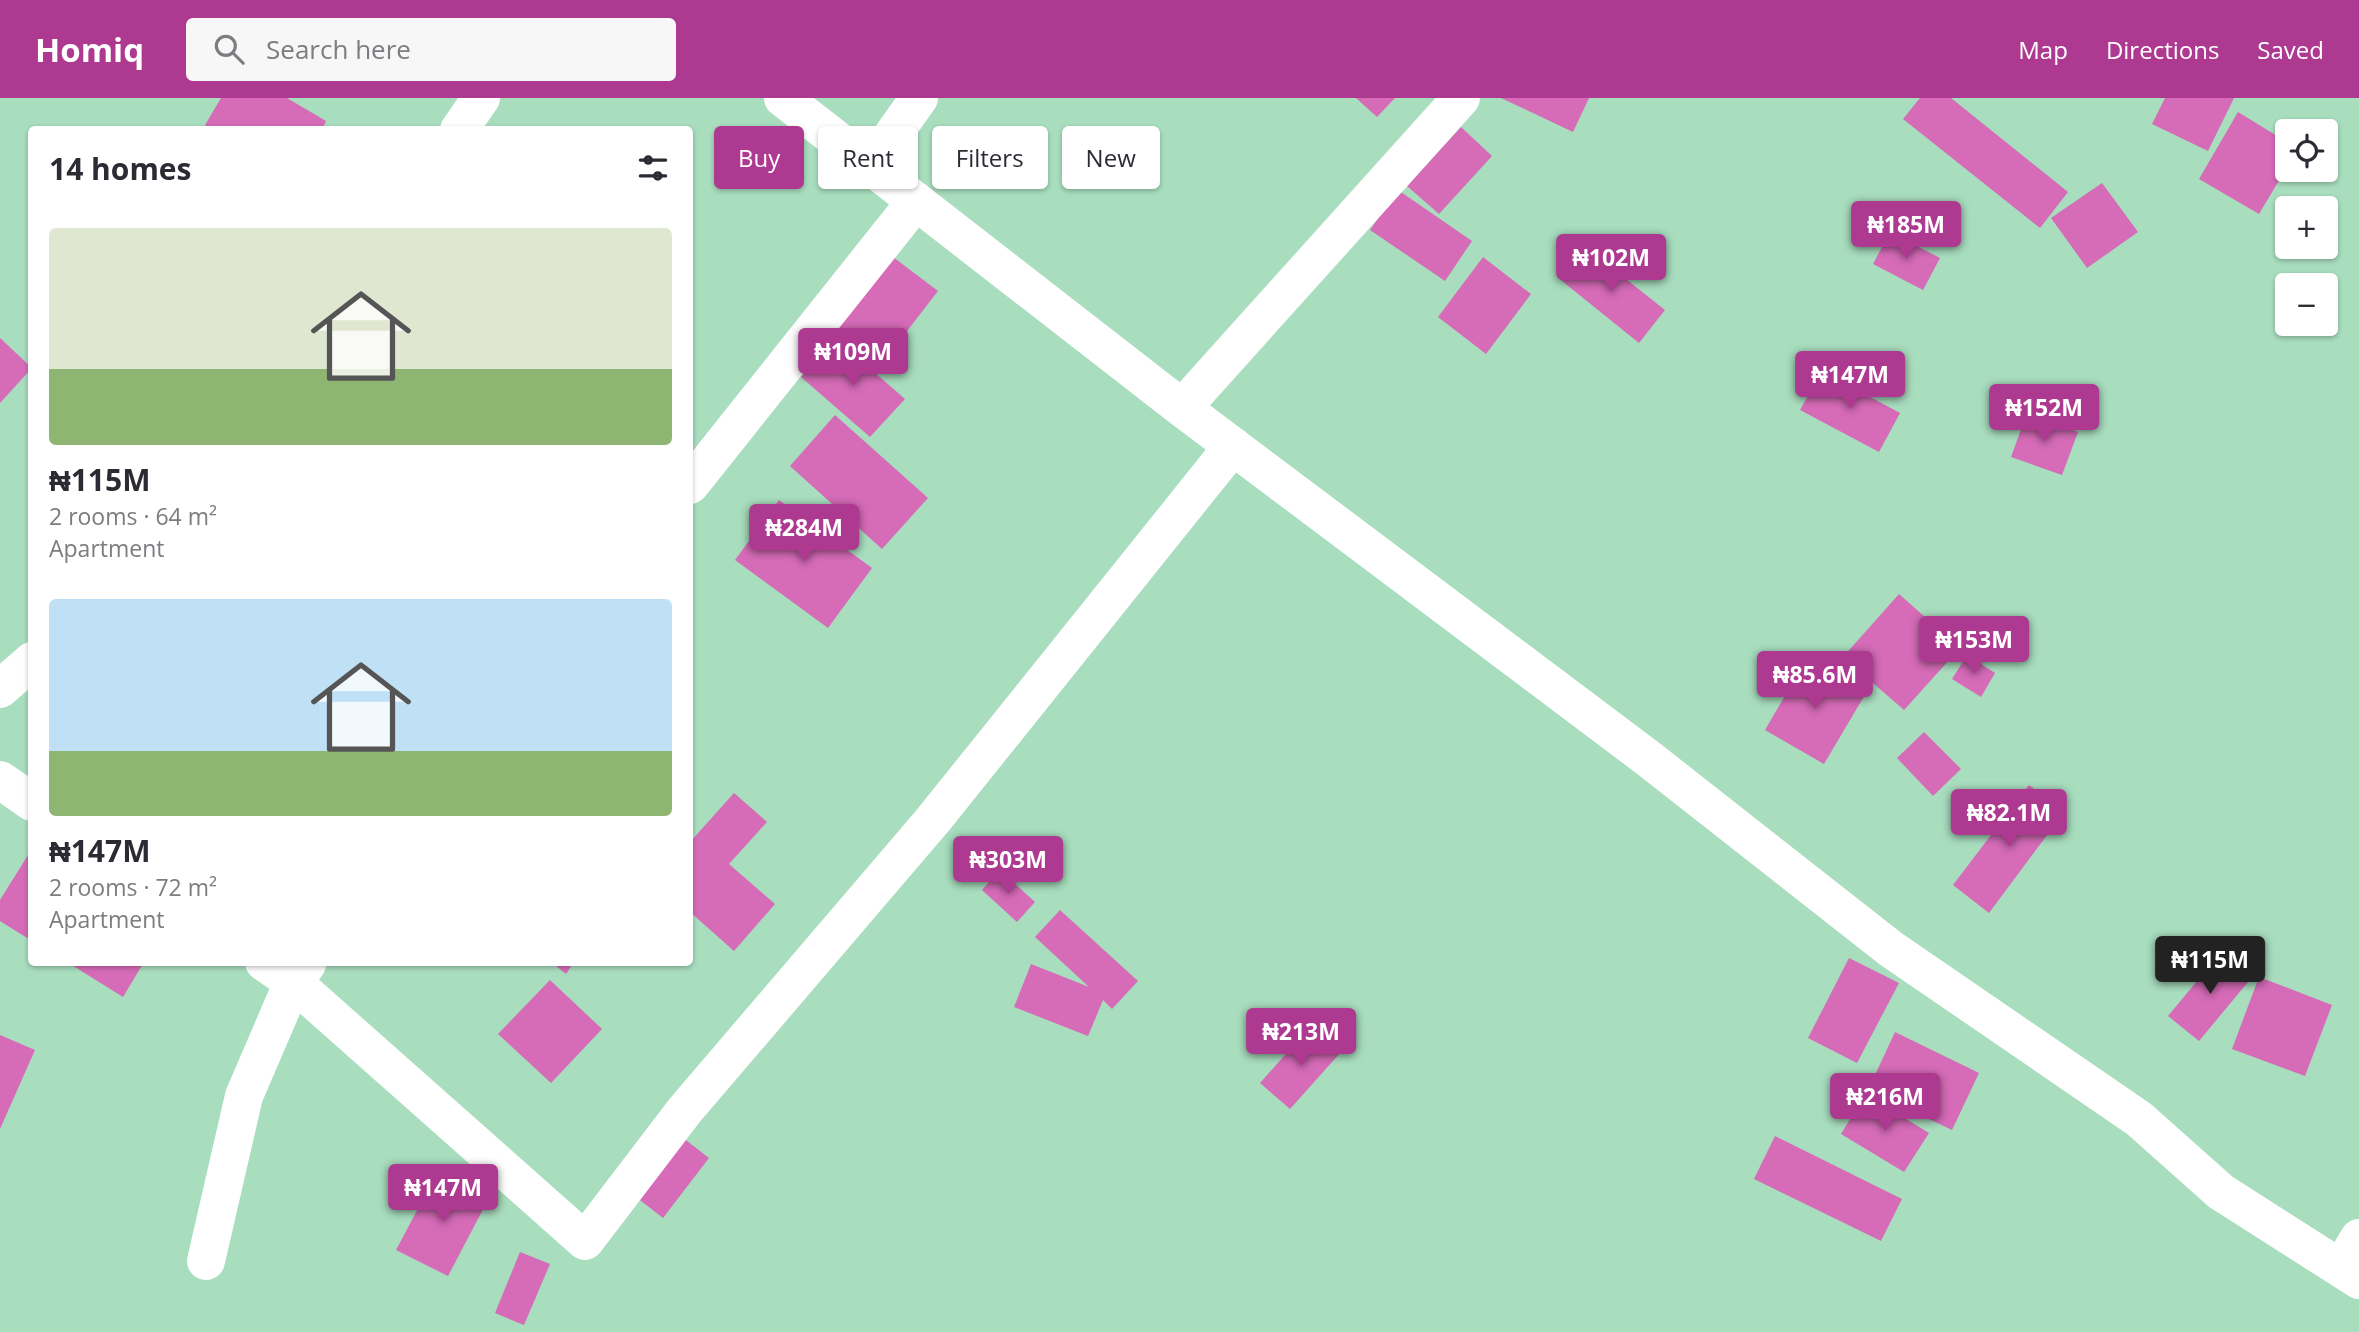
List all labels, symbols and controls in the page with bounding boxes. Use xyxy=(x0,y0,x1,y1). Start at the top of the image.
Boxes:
search box xyxy=(186,18,676,81)
text: Homiq xyxy=(35,27,144,72)
icon: search xyxy=(210,30,248,68)
text: Search here xyxy=(266,31,411,67)
text: Map xyxy=(2018,33,2068,66)
text: Directions xyxy=(2106,33,2219,66)
text: Saved xyxy=(2257,33,2324,66)
map controls xyxy=(2275,119,2338,336)
button: locate xyxy=(2275,119,2338,182)
chip: Buy xyxy=(714,126,804,189)
chip: Rent xyxy=(818,126,918,189)
chip: Filters xyxy=(932,126,1048,189)
chip: New xyxy=(1062,126,1160,189)
text: 14 homes xyxy=(49,148,192,189)
icon: filters xyxy=(634,149,672,187)
button: + xyxy=(2275,196,2338,259)
pin: ₦185M xyxy=(1857,202,1955,261)
text: ₦185M xyxy=(1867,208,1945,240)
pin: ₦102M xyxy=(1562,234,1660,294)
text: ₦102M xyxy=(1572,241,1650,273)
icon: home xyxy=(298,273,424,399)
button: − xyxy=(2275,273,2338,336)
pin: ₦109M xyxy=(804,328,902,388)
text: ₦109M xyxy=(814,335,892,367)
pin: ₦147M xyxy=(1801,352,1899,411)
text: ₦147M xyxy=(1811,358,1889,390)
pin: ₦152M xyxy=(1995,384,2093,444)
text: ₦152M xyxy=(2005,391,2083,423)
text: ₦115M xyxy=(49,459,150,500)
text: 2 rooms · 64 m² xyxy=(49,500,217,532)
pin: ₦284M xyxy=(755,504,853,564)
text: ₦284M xyxy=(765,511,843,543)
text: Apartment xyxy=(49,532,165,564)
pin: ₦153M xyxy=(1925,616,2023,676)
text: ₦153M xyxy=(1935,623,2013,655)
icon: home xyxy=(298,644,424,770)
pin: ₦85.6M xyxy=(1758,652,1872,711)
text: ₦85.6M xyxy=(1773,658,1857,690)
pin: ₦82.1M xyxy=(1952,790,2066,849)
text: ₦82.1M xyxy=(1967,796,2051,828)
text: ₦147M xyxy=(49,830,150,871)
pin: ₦303M xyxy=(959,836,1057,896)
text: ₦303M xyxy=(969,843,1047,875)
text: 2 rooms · 72 m² xyxy=(49,871,217,903)
text: Apartment xyxy=(49,903,165,935)
pin: ₦115M xyxy=(2161,936,2259,996)
text: ₦115M xyxy=(2171,943,2249,975)
pin: ₦213M xyxy=(1252,1009,1350,1068)
text: ₦213M xyxy=(1262,1015,1340,1047)
pin: ₦216M xyxy=(1836,1074,1934,1133)
text: ₦216M xyxy=(1846,1080,1924,1112)
pin: ₦147M xyxy=(394,1164,492,1224)
text: ₦147M xyxy=(404,1171,482,1203)

